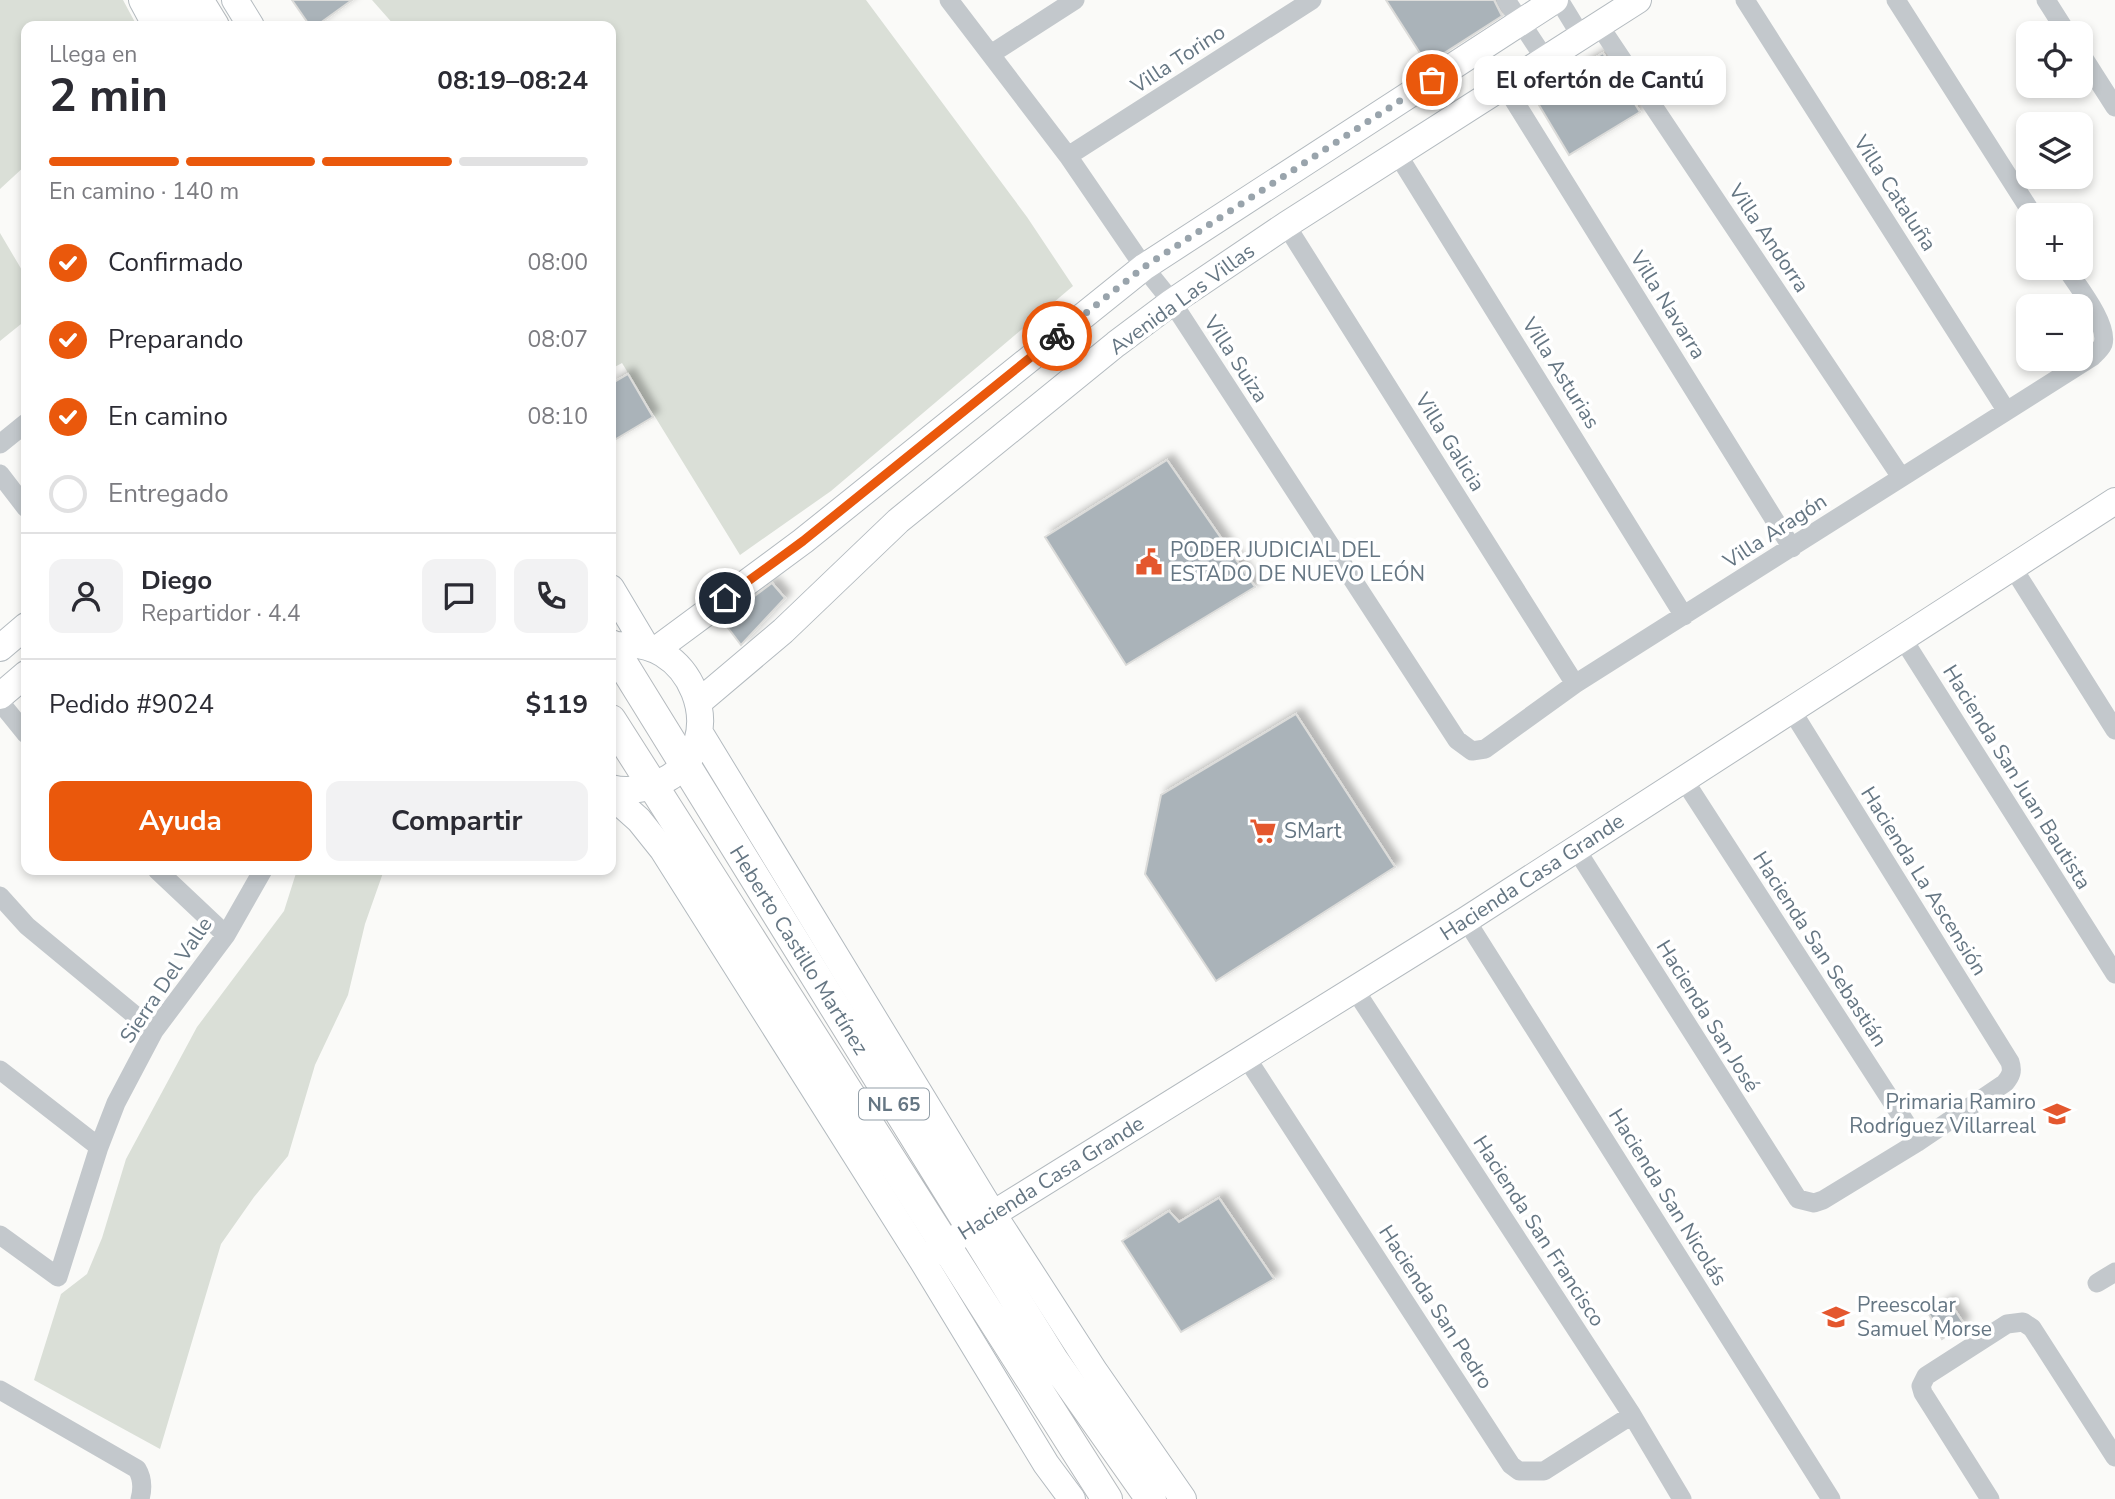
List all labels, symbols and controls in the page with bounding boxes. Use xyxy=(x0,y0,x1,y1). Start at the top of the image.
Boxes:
street label: Villa Torino xyxy=(1125,18,1231,100)
map controls xyxy=(2016,21,2093,371)
button: locate xyxy=(2016,21,2093,98)
text: Llega en xyxy=(49,39,137,70)
pin xyxy=(1402,50,1462,110)
callout: El ofertón de Cantú xyxy=(1474,56,1726,104)
icon: bag xyxy=(1413,61,1451,99)
text: 08:19–08:24 xyxy=(437,63,588,98)
text: 2 min xyxy=(49,64,168,127)
text: El ofertón de Cantú xyxy=(1496,65,1704,96)
button: layers xyxy=(2016,112,2093,189)
street label: Villa Cataluña xyxy=(1847,129,1943,256)
text: En camino · 140 m xyxy=(49,176,239,207)
street label: Villa Andorra xyxy=(1722,177,1816,298)
button: + xyxy=(2016,203,2093,280)
street label: Avenida Las Villas xyxy=(1104,237,1260,361)
icon: check xyxy=(49,244,87,282)
text: Confirmado xyxy=(108,245,243,280)
street label: Villa Navarra xyxy=(1623,245,1712,364)
text: 08:00 xyxy=(528,247,588,278)
button: − xyxy=(2016,294,2093,371)
courier xyxy=(1022,301,1092,371)
street label: Villa Suiza xyxy=(1197,309,1275,408)
street label: Villa Asturias xyxy=(1515,311,1606,434)
icon: bike xyxy=(1038,317,1076,355)
icon: check xyxy=(49,321,87,359)
text: Preparando xyxy=(108,322,243,357)
text: 08:07 xyxy=(528,324,588,355)
street label: Villa Galicia xyxy=(1408,386,1491,497)
icon: check xyxy=(49,398,87,436)
text: En camino xyxy=(108,399,228,434)
text: 08:10 xyxy=(528,401,588,432)
text: Entregado xyxy=(108,476,229,511)
street label: Villa Aragón xyxy=(1717,487,1832,575)
place label: PODER JUDICIAL DEL ESTADO DE NUEVO LEÓN xyxy=(1170,536,1425,588)
public building icon: PODER JUDICIAL DEL ESTADO DE NUEVO LEÓN xyxy=(1134,547,1164,577)
button: person xyxy=(49,559,123,633)
button: chat xyxy=(422,559,496,633)
button: phone xyxy=(514,559,588,633)
text: Diego xyxy=(141,563,212,598)
pin xyxy=(695,568,755,628)
icon: home xyxy=(706,579,744,617)
text: Repartidor · 4.4 xyxy=(141,598,301,629)
street label: Hacienda San Juan Bautista xyxy=(1936,659,2098,895)
text: Pedido #9024 xyxy=(49,687,214,722)
text: $119 xyxy=(526,687,588,722)
button: Ayuda xyxy=(49,781,312,861)
button: Compartir xyxy=(326,781,588,861)
street label: Hacienda La Ascensión xyxy=(1854,781,1994,981)
street label: Hacienda Casa Grande xyxy=(1435,807,1629,947)
supermarket icon: SMart xyxy=(1248,816,1278,846)
place label: SMart xyxy=(1284,817,1342,845)
street label: Heberto Castillo Martínez xyxy=(723,840,875,1060)
street label: Hacienda San Sebastián xyxy=(1746,846,1894,1052)
street label: Sierra Del Valle xyxy=(113,911,219,1049)
street label: Hacienda San José xyxy=(1650,935,1766,1097)
road number: NL 65 xyxy=(859,1088,929,1120)
place label: Primaria Ramiro Rodríguez Villarreal xyxy=(1849,1088,2037,1140)
school or university icon: Primaria Ramiro Rodríguez Villarreal xyxy=(2042,1099,2072,1129)
street label: Hacienda San Nicolás xyxy=(1602,1103,1734,1291)
street label: Hacienda Casa Grande xyxy=(953,1109,1149,1247)
street label: Hacienda San Francisco xyxy=(1467,1130,1611,1332)
street label: Hacienda San Pedro xyxy=(1372,1220,1500,1394)
place label: Preescolar Samuel Morse xyxy=(1857,1291,1992,1343)
school or university icon: Preescolar Samuel Morse xyxy=(1821,1302,1851,1332)

